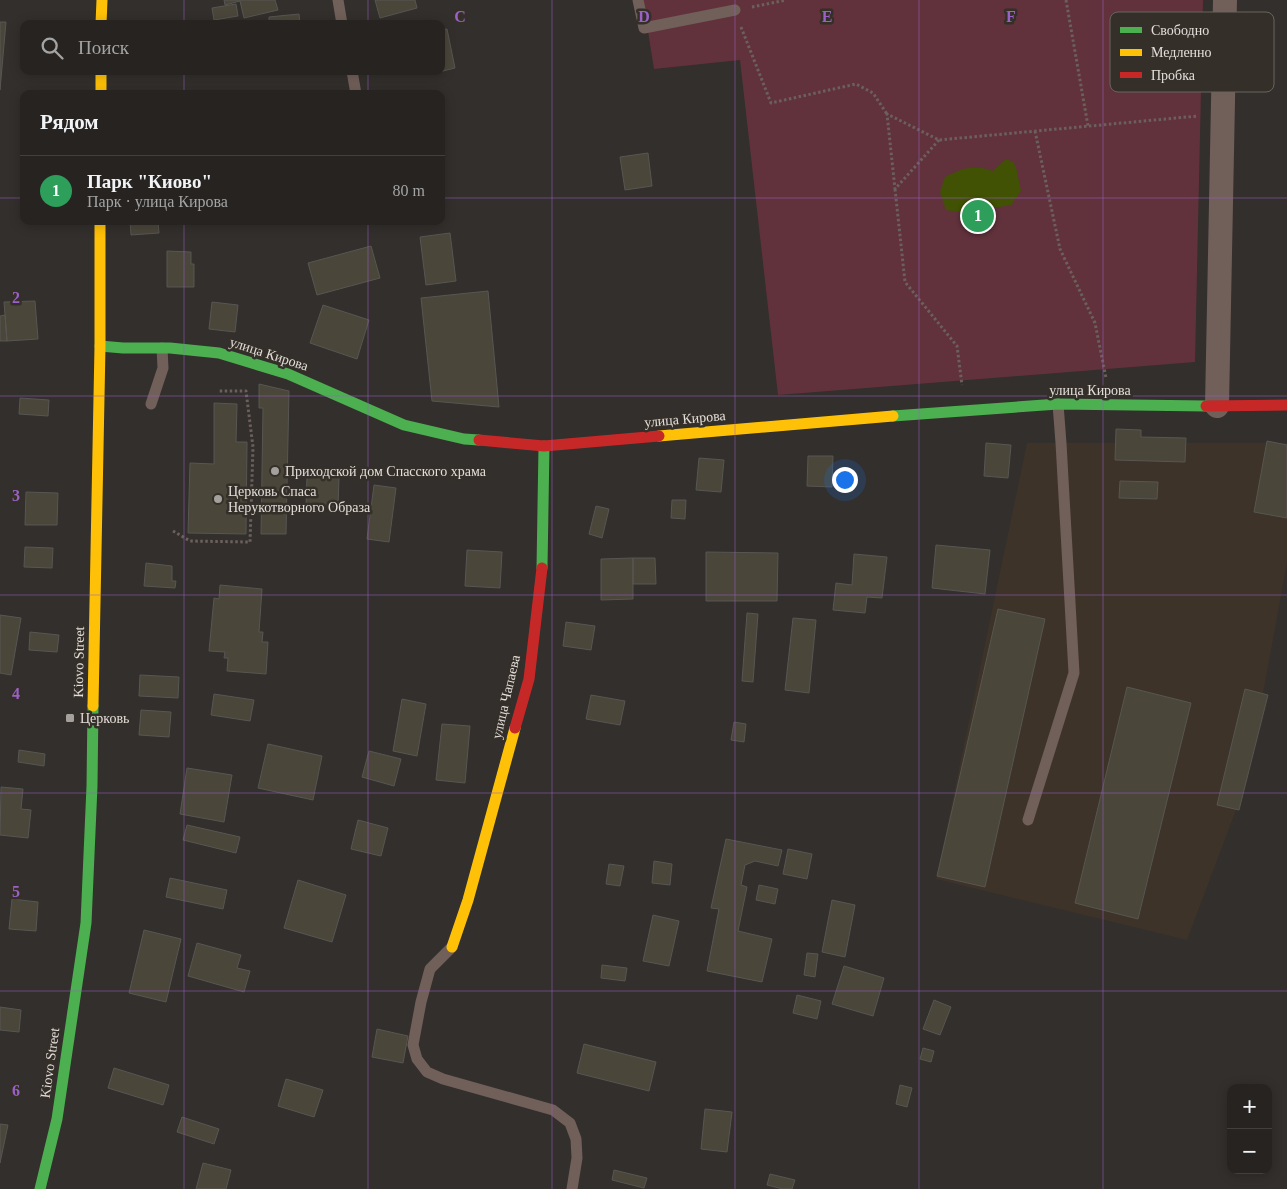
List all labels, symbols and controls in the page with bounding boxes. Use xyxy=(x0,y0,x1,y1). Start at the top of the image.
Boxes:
text: C xyxy=(454,8,466,25)
text: D xyxy=(638,8,650,25)
text: E xyxy=(822,8,832,25)
text: F xyxy=(1006,8,1016,25)
legend xyxy=(1110,12,1274,92)
search box xyxy=(20,20,445,75)
text: Свободно xyxy=(1151,23,1209,38)
icon: search xyxy=(38,34,66,62)
text: Поиск xyxy=(78,37,129,58)
text: Медленно xyxy=(1151,45,1212,60)
text: Пробка xyxy=(1151,68,1196,83)
text: Рядом xyxy=(40,110,99,134)
text: Парк "Киово" xyxy=(87,171,212,192)
text: 1 xyxy=(52,182,60,199)
text: 80 m xyxy=(393,182,425,199)
text: Парк · улица Кирова xyxy=(87,193,228,210)
pin: 1 xyxy=(962,197,994,235)
text: 2 xyxy=(12,289,20,306)
street label: улица Кирова xyxy=(228,334,311,374)
street label: улица Кирова xyxy=(1049,383,1132,398)
street label: улица Кирова xyxy=(644,408,727,430)
place label: Приходской дом Спасского храма xyxy=(285,464,487,479)
marker: Приходской дом Спасского храма xyxy=(269,465,281,477)
your location xyxy=(832,467,858,493)
place label: Церковь Спаса Нерукотворного Образа xyxy=(228,484,371,515)
text: 3 xyxy=(12,487,20,504)
marker: Церковь Спаса Нерукотворного Образа xyxy=(212,493,224,505)
street label: Kiovo Street xyxy=(71,626,87,698)
street label: улица Чапаева xyxy=(489,653,523,740)
text: 4 xyxy=(12,685,20,702)
place label: Церковь xyxy=(80,711,129,726)
marker: Церковь xyxy=(64,712,76,724)
text: 5 xyxy=(12,883,20,900)
street label: Kiovo Street xyxy=(38,1027,62,1099)
text: 6 xyxy=(12,1082,20,1099)
map controls xyxy=(1227,1084,1272,1174)
button: + xyxy=(1227,1084,1272,1129)
button: − xyxy=(1227,1129,1272,1174)

